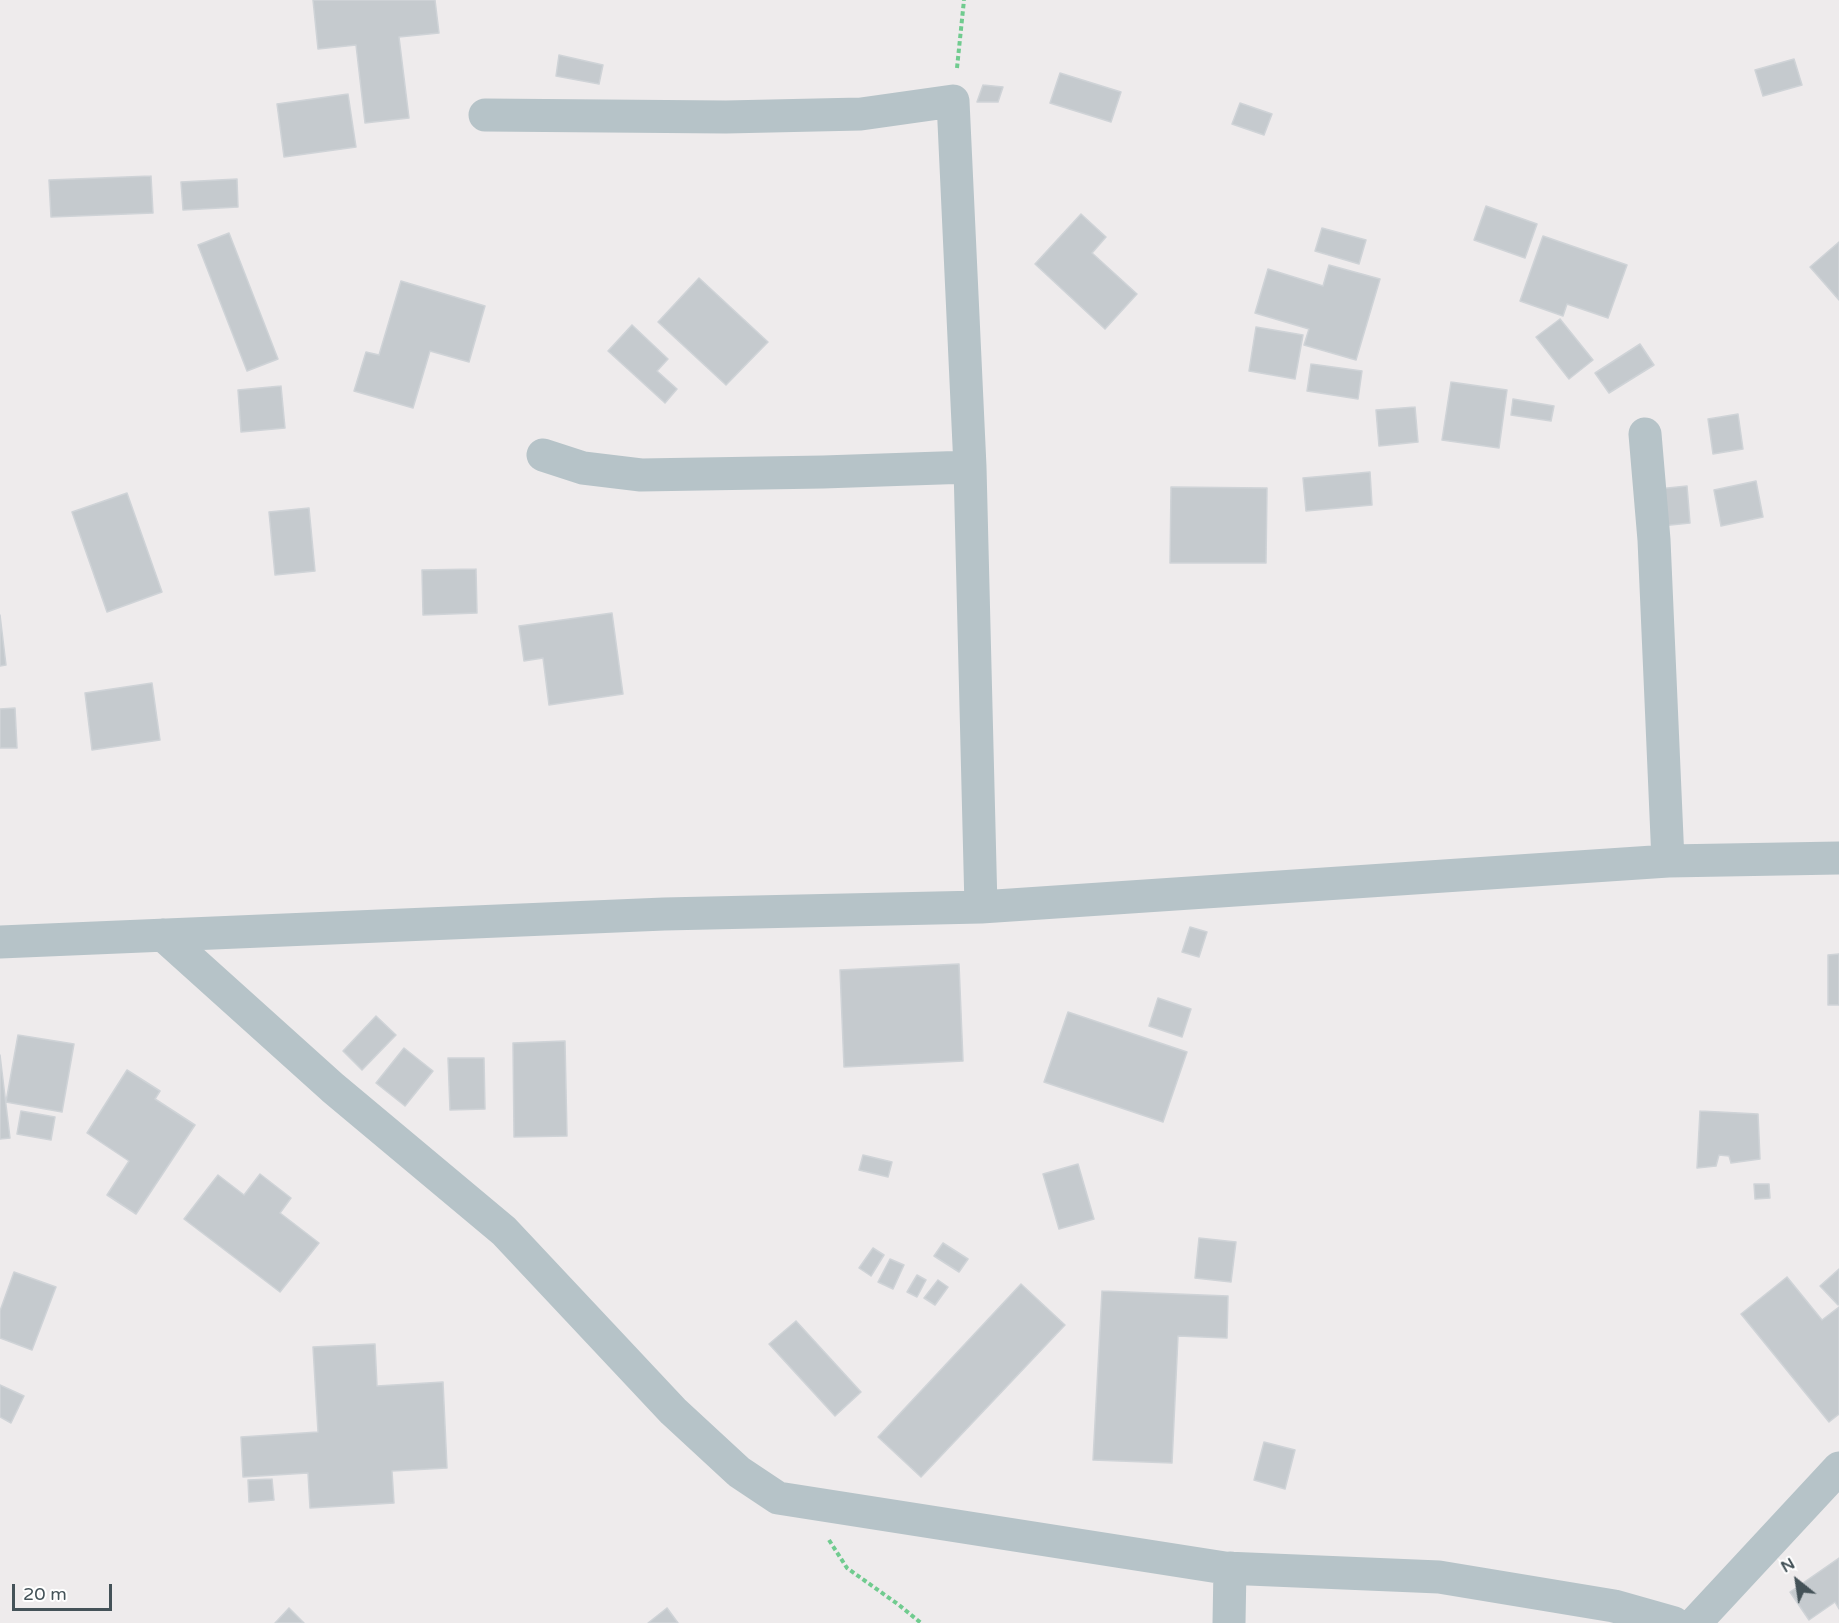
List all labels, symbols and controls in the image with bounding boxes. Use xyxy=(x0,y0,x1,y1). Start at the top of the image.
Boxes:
north arrow xyxy=(1767,1551,1827,1611)
text: N xyxy=(1777,1554,1799,1577)
scale bar xyxy=(15,1572,116,1610)
text: 20 m xyxy=(23,1583,67,1605)

